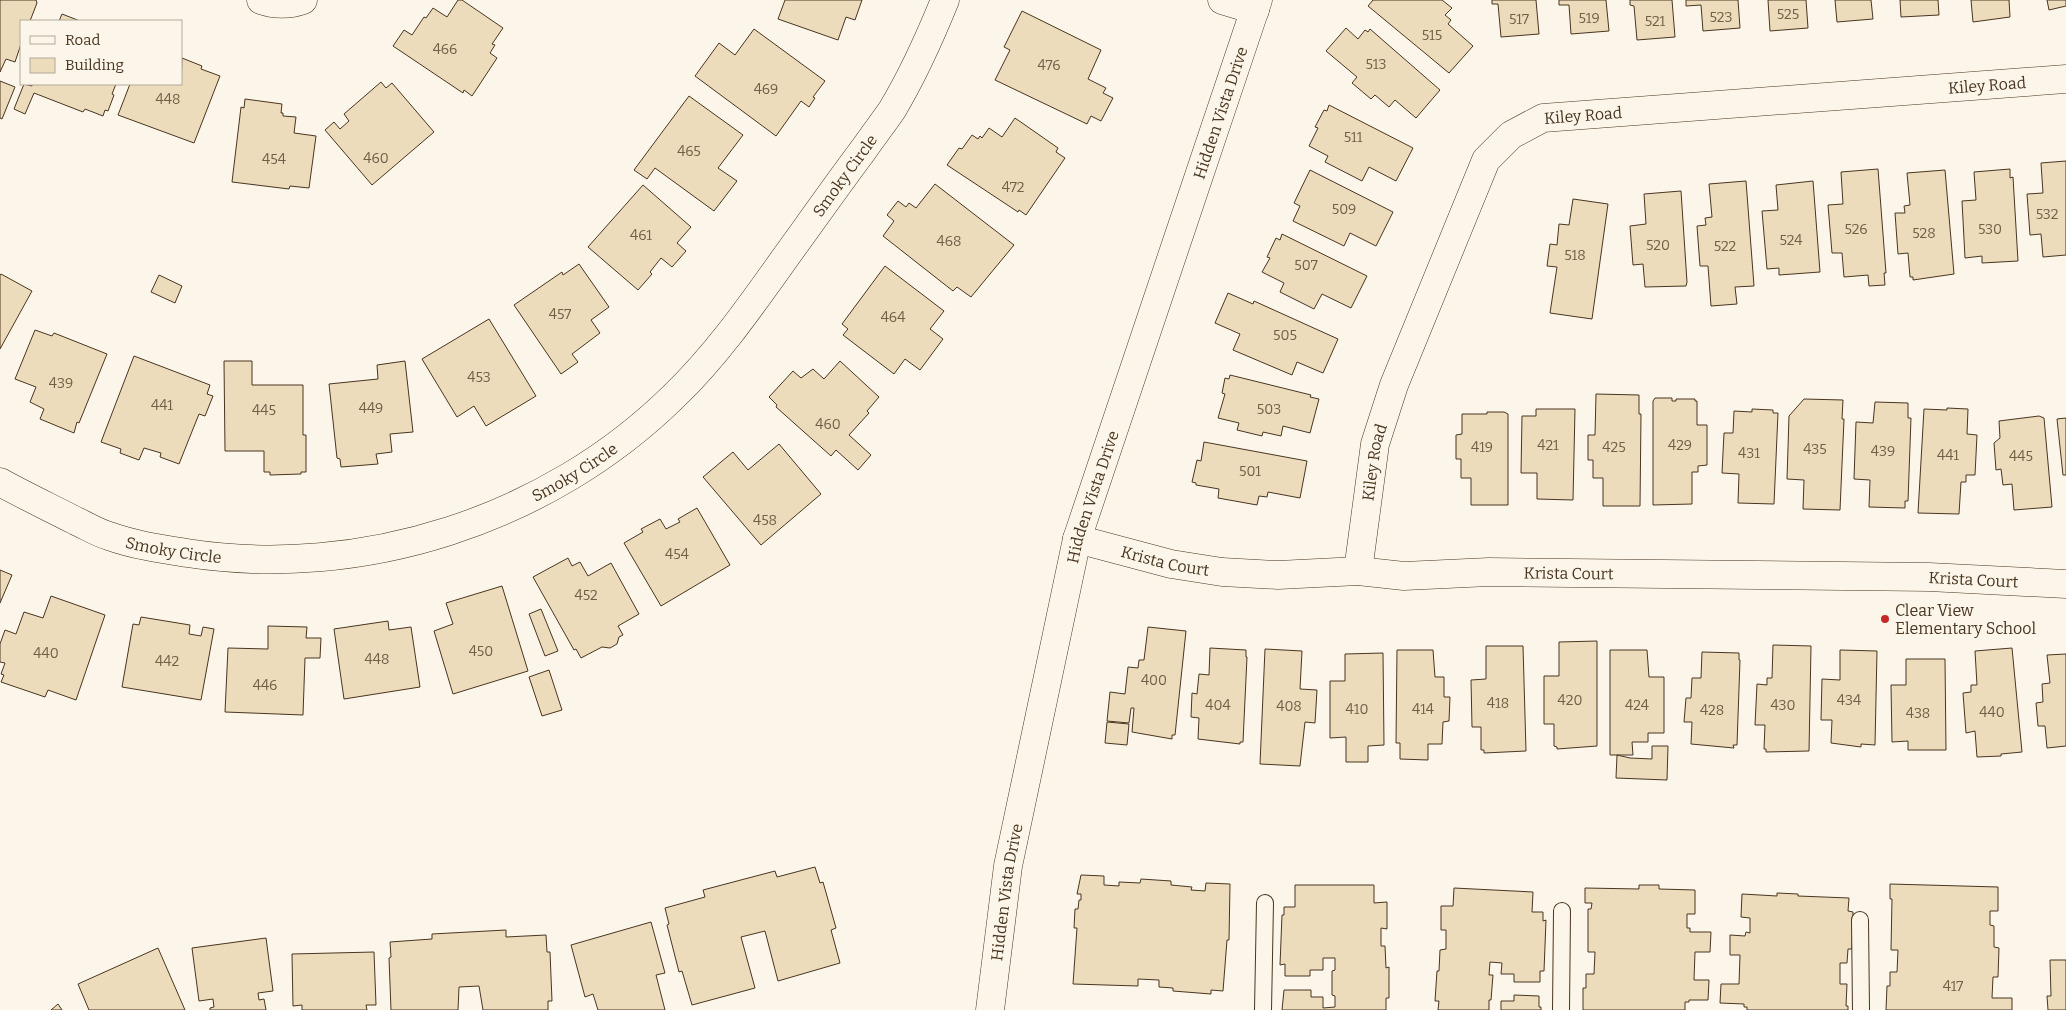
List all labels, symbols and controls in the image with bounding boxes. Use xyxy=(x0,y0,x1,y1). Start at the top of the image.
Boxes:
house number: 525 xyxy=(1777,6,1799,23)
house number: 523 xyxy=(1710,9,1732,26)
house number: 519 xyxy=(1578,10,1600,27)
house number: 517 xyxy=(1509,11,1529,28)
house number: 521 xyxy=(1645,13,1666,30)
legend xyxy=(20,20,182,85)
house number: 515 xyxy=(1422,27,1442,44)
text: Road xyxy=(65,31,100,49)
house number: 466 xyxy=(433,41,457,58)
street label: Hidden Vista Drive xyxy=(1190,44,1252,182)
text: Building xyxy=(65,56,124,74)
house number: 513 xyxy=(1366,56,1387,73)
house number: 476 xyxy=(1037,57,1061,74)
street label: Kiley Road xyxy=(1947,73,2027,98)
house number: 469 xyxy=(754,81,778,98)
house number: 448 xyxy=(156,91,180,108)
street label: Kiley Road xyxy=(1543,103,1623,128)
house number: 511 xyxy=(1344,129,1363,146)
street label: Smoky Circle xyxy=(809,131,881,220)
house number: 465 xyxy=(677,143,701,160)
house number: 460 xyxy=(363,150,389,167)
house number: 454 xyxy=(262,151,286,168)
house number: 472 xyxy=(1002,179,1024,196)
house number: 509 xyxy=(1332,201,1356,218)
house number: 532 xyxy=(2036,206,2058,223)
house number: 526 xyxy=(1844,221,1868,238)
house number: 530 xyxy=(1978,221,2002,238)
house number: 528 xyxy=(1912,225,1936,242)
house number: 461 xyxy=(630,227,652,244)
house number: 524 xyxy=(1779,232,1803,249)
house number: 468 xyxy=(937,233,961,250)
house number: 520 xyxy=(1646,237,1670,254)
house number: 522 xyxy=(1714,238,1736,255)
house number: 518 xyxy=(1564,247,1586,264)
house number: 507 xyxy=(1294,257,1318,274)
house number: 457 xyxy=(549,306,571,323)
house number: 464 xyxy=(881,309,905,326)
house number: 505 xyxy=(1273,327,1297,344)
house number: 453 xyxy=(467,369,491,386)
house number: 439 xyxy=(49,375,73,392)
house number: 441 xyxy=(151,397,173,414)
house number: 449 xyxy=(359,400,383,417)
house number: 503 xyxy=(1257,401,1281,418)
house number: 445 xyxy=(252,402,276,419)
house number: 460 xyxy=(815,416,841,433)
street label: Kiley Road xyxy=(1358,421,1391,502)
street label: Hidden Vista Drive xyxy=(1063,428,1123,565)
house number: 421 xyxy=(1537,437,1559,454)
house number: 429 xyxy=(1668,437,1692,454)
street label: Smoky Circle xyxy=(529,439,621,506)
house number: 419 xyxy=(1471,439,1493,456)
house number: 425 xyxy=(1602,439,1626,456)
house number: 435 xyxy=(1803,441,1827,458)
house number: 439 xyxy=(1871,443,1895,460)
house number: 431 xyxy=(1738,445,1760,462)
house number: 441 xyxy=(1937,447,1959,464)
house number: 445 xyxy=(2009,448,2033,465)
house number: 501 xyxy=(1239,463,1261,480)
house number: 458 xyxy=(753,512,777,529)
street label: Smoky Circle xyxy=(124,533,222,567)
street label: Krista Court xyxy=(1119,542,1211,580)
house number: 454 xyxy=(665,546,689,563)
street label: Krista Court xyxy=(1524,563,1614,583)
street label: Krista Court xyxy=(1928,568,2019,592)
house number: 452 xyxy=(574,587,598,604)
place label: Clear View Elementary School xyxy=(1895,601,2036,638)
marker: Clear View Elementary School xyxy=(1879,613,1891,625)
house number: 450 xyxy=(469,643,493,660)
house number: 440 xyxy=(33,645,59,662)
house number: 448 xyxy=(365,651,389,668)
house number: 442 xyxy=(155,653,179,670)
house number: 400 xyxy=(1141,672,1167,689)
house number: 446 xyxy=(253,677,277,694)
house number: 420 xyxy=(1558,692,1582,709)
house number: 434 xyxy=(1837,692,1861,709)
house number: 418 xyxy=(1487,695,1509,712)
house number: 404 xyxy=(1205,697,1231,714)
house number: 424 xyxy=(1625,697,1649,714)
house number: 430 xyxy=(1770,697,1796,714)
house number: 408 xyxy=(1276,698,1302,715)
house number: 410 xyxy=(1346,701,1368,718)
house number: 414 xyxy=(1412,701,1434,718)
house number: 428 xyxy=(1700,702,1724,719)
house number: 440 xyxy=(1979,704,2005,721)
house number: 438 xyxy=(1906,705,1930,722)
street label: Hidden Vista Drive xyxy=(987,822,1027,962)
house number: 417 xyxy=(1943,978,1963,995)

